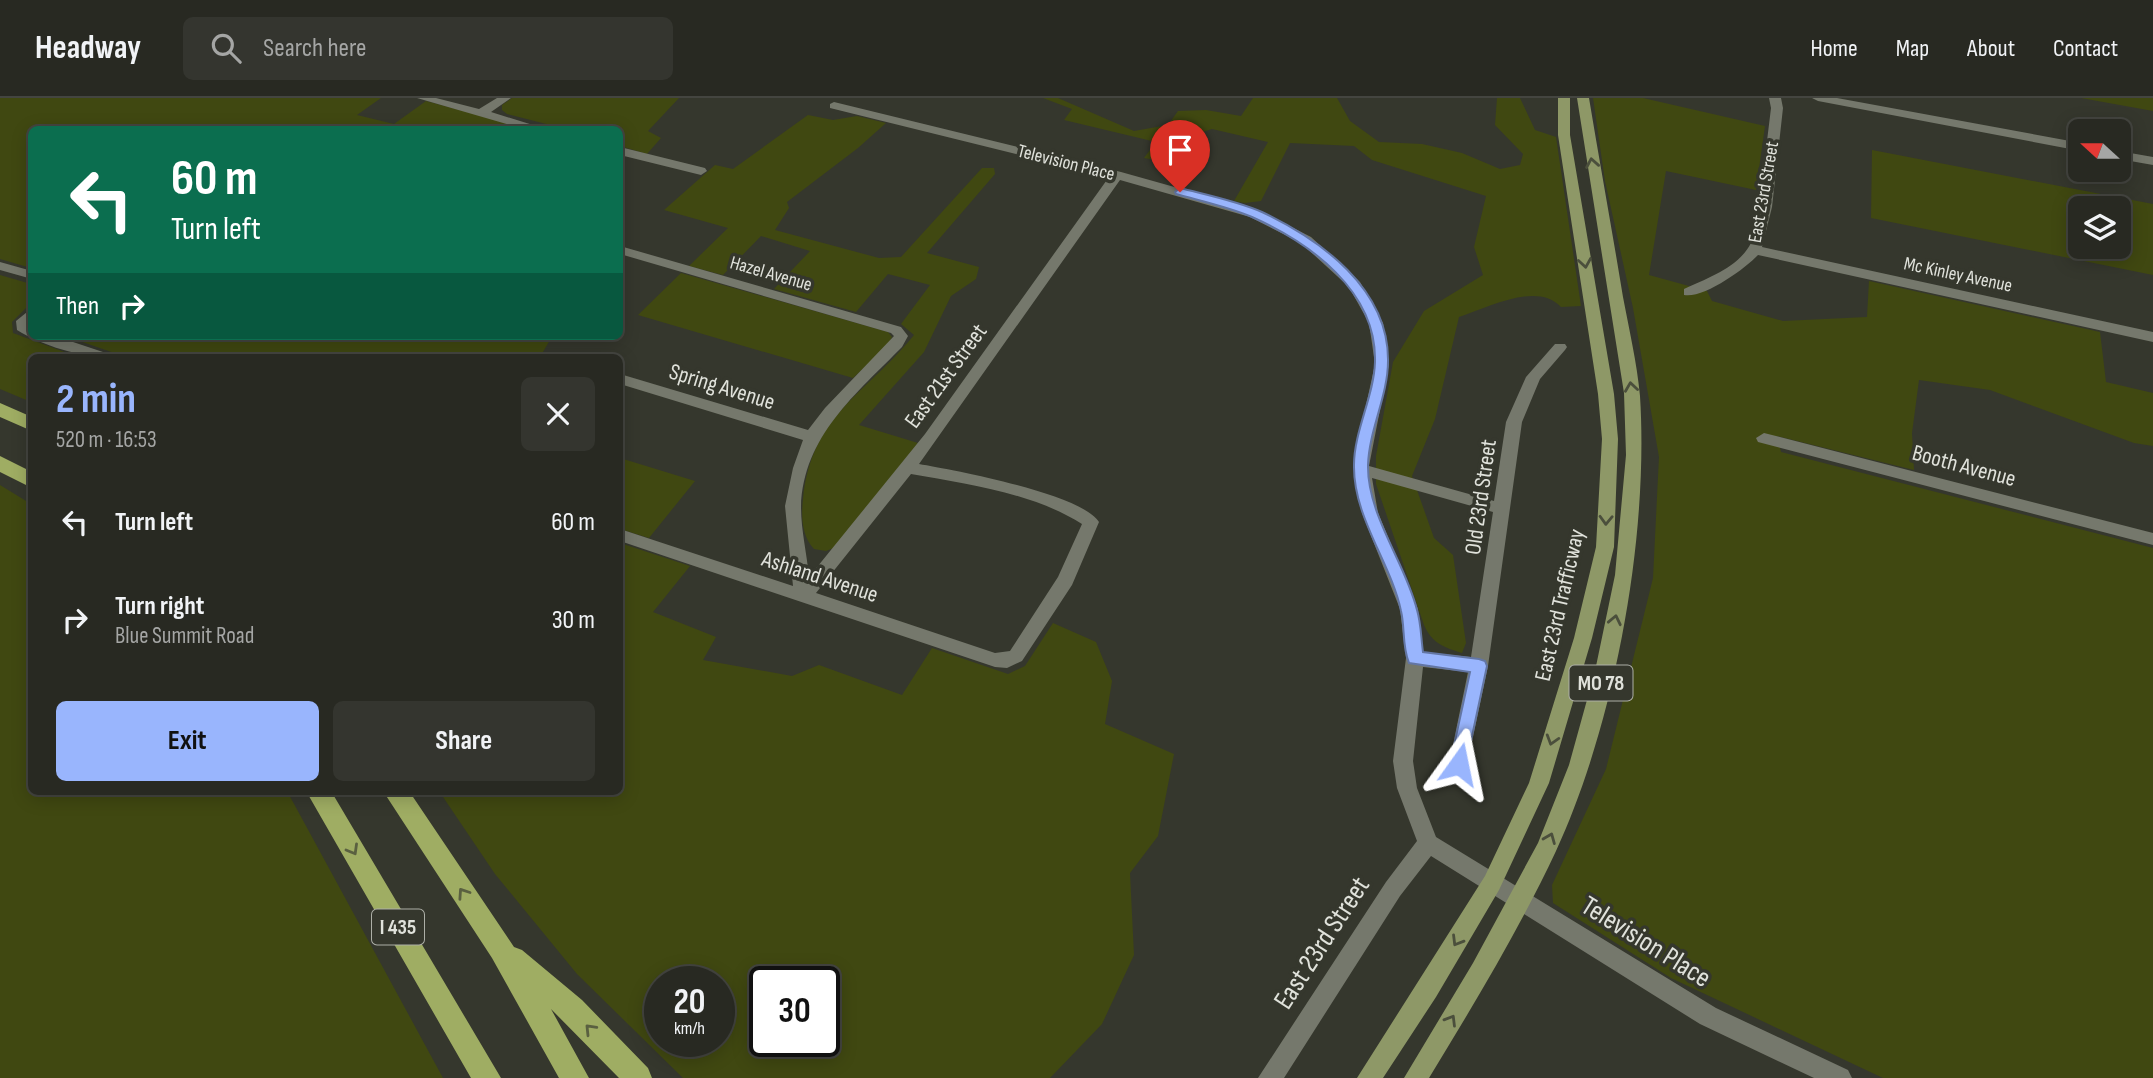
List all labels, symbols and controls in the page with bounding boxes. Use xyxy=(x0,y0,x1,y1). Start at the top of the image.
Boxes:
search box xyxy=(183,17,673,80)
text: Headway xyxy=(35,28,141,68)
icon: search xyxy=(207,29,245,67)
text: Search here xyxy=(263,33,366,64)
text: Home xyxy=(1810,34,1858,63)
text: Map xyxy=(1896,34,1929,63)
text: About xyxy=(1967,34,2015,63)
text: Contact xyxy=(2053,34,2118,63)
north arrow xyxy=(2068,119,2132,182)
map controls xyxy=(2068,119,2131,259)
pin xyxy=(1150,120,1210,192)
icon: arrive xyxy=(1161,131,1199,169)
street label: East 23rd Street xyxy=(1744,139,1784,244)
street label: Television Place xyxy=(1015,140,1117,186)
text: 60 m xyxy=(171,150,258,209)
icon: left xyxy=(56,154,147,245)
one-way arrow xyxy=(1585,157,1600,168)
button: layers xyxy=(2068,196,2131,259)
text: Turn left xyxy=(171,210,261,249)
street label: Hazel Avenue xyxy=(727,251,815,297)
street label: Mc Kinley Avenue xyxy=(1902,252,2014,298)
one-way arrow xyxy=(1577,257,1592,269)
icon: right xyxy=(113,287,151,325)
text: Then xyxy=(56,291,99,322)
street label: East 21st Street xyxy=(899,318,993,434)
street label: Spring Avenue xyxy=(666,358,778,416)
text: 2 min xyxy=(56,374,136,425)
button: close xyxy=(521,377,595,451)
one-way arrow xyxy=(1624,381,1639,393)
text: 520 m · 16:53 xyxy=(56,426,157,454)
street label: Old 23rd Street xyxy=(1459,438,1503,556)
street label: Booth Avenue xyxy=(1909,439,2019,493)
icon: left xyxy=(56,503,94,541)
text: Turn left xyxy=(115,507,193,538)
text: 60 m xyxy=(551,507,595,538)
one-way arrow xyxy=(1599,515,1614,526)
street label: East 23rd Trafficway xyxy=(1529,526,1591,684)
street label: Ashland Avenue xyxy=(757,545,882,609)
text: Turn right xyxy=(115,591,204,622)
icon: right xyxy=(56,601,94,639)
text: 30 m xyxy=(552,605,595,636)
one-way arrow xyxy=(1606,614,1621,626)
text: Blue Summit Road xyxy=(115,622,254,650)
road number: MO 78 xyxy=(1570,666,1632,700)
button: Exit xyxy=(56,701,319,781)
button: Share xyxy=(333,701,595,781)
position arrow xyxy=(1422,727,1496,801)
one-way arrow xyxy=(1545,734,1560,746)
one-way arrow xyxy=(1542,833,1556,845)
one-way arrow xyxy=(345,842,358,855)
street label: East 23rd Street xyxy=(1267,871,1377,1015)
one-way arrow xyxy=(459,887,472,900)
street label: Television Place xyxy=(1575,889,1717,995)
road number: I 435 xyxy=(372,910,424,944)
one-way arrow xyxy=(1452,934,1465,947)
speed limit sign: 30 xyxy=(749,966,840,1057)
text: 20 xyxy=(674,981,706,1024)
one-way arrow xyxy=(1443,1014,1456,1027)
text: km/h xyxy=(674,1018,705,1039)
one-way arrow xyxy=(586,1024,599,1037)

